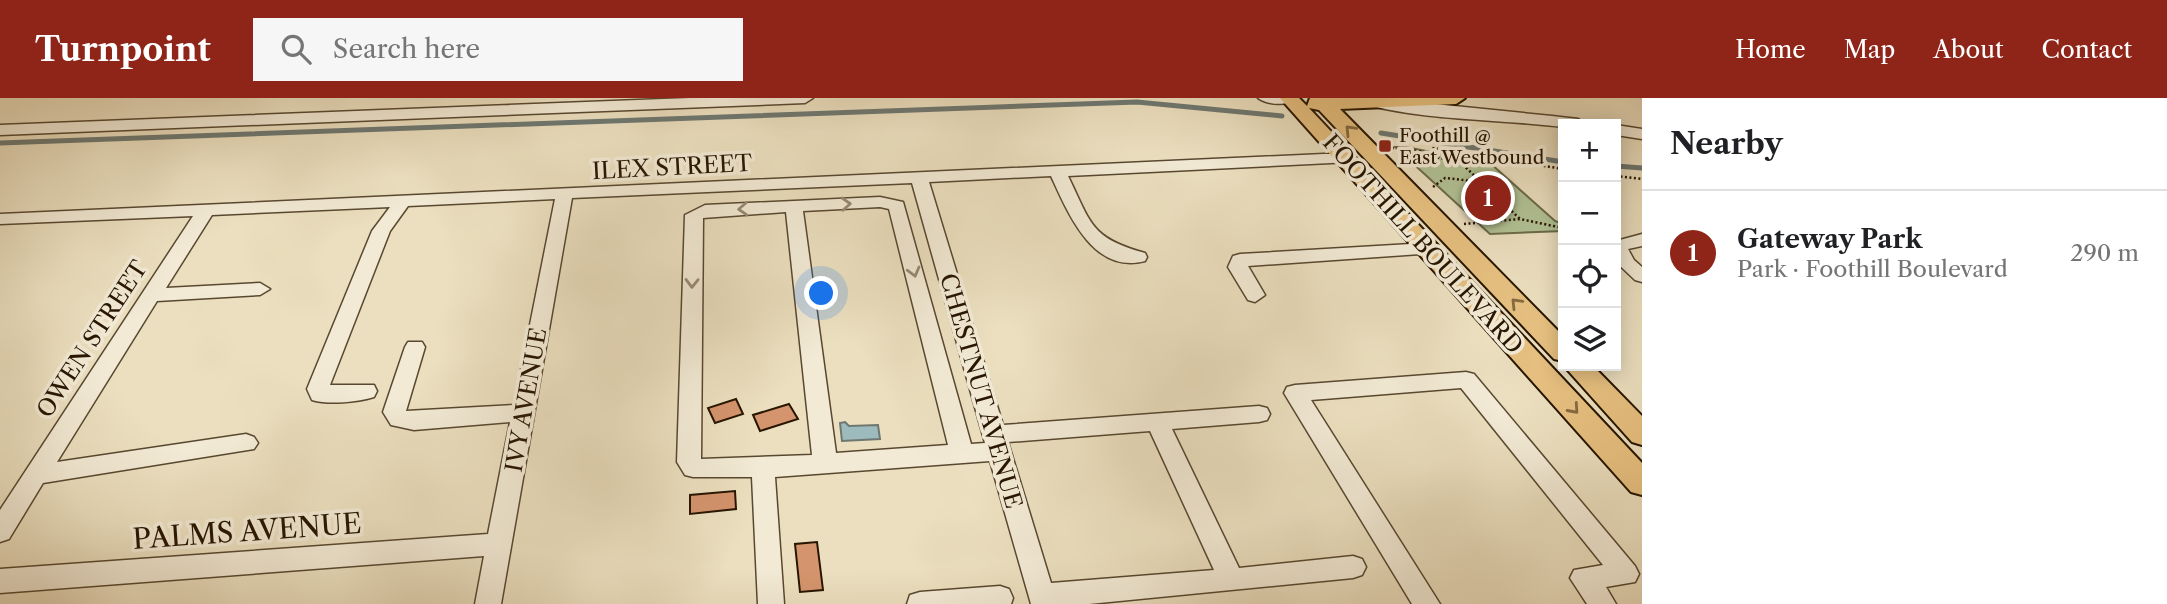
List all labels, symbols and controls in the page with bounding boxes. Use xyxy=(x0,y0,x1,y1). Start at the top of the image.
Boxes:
search box xyxy=(253,18,743,81)
text: Turnpoint xyxy=(35,29,211,70)
icon: search xyxy=(277,30,315,68)
text: Search here xyxy=(333,33,480,65)
text: Home xyxy=(1735,35,1806,64)
text: Map xyxy=(1844,35,1895,64)
text: About xyxy=(1933,35,2004,64)
text: Contact xyxy=(2042,35,2132,64)
map controls xyxy=(1558,119,1621,371)
button: + xyxy=(1558,119,1621,182)
place label: Foothill @ East Westbound xyxy=(1399,124,1545,169)
one-way arrow xyxy=(1346,125,1359,138)
text: Nearby xyxy=(1670,125,1783,162)
street label: FOOTHILL BOULEVARD xyxy=(1317,129,1529,359)
marker: Foothill @ East Westbound xyxy=(1377,138,1393,154)
street label: ILEX STREET xyxy=(591,149,753,185)
pin: 1 xyxy=(1465,172,1511,224)
button: − xyxy=(1558,182,1621,245)
one-way arrow xyxy=(840,196,851,211)
one-way arrow xyxy=(737,201,748,216)
text: Gateway Park xyxy=(1737,223,1922,255)
text: 1 xyxy=(1688,239,1698,267)
text: 290 m xyxy=(2070,239,2139,267)
button: locate xyxy=(1558,245,1621,308)
street label: OWEN STREET xyxy=(31,255,154,423)
text: Park · Foothill Boulevard xyxy=(1737,255,2008,283)
one-way arrow xyxy=(906,265,920,277)
street label: CHESTNUT AVENUE xyxy=(934,270,1028,512)
your location xyxy=(804,276,838,310)
one-way arrow xyxy=(685,278,700,289)
one-way arrow xyxy=(1511,298,1524,311)
button: layers xyxy=(1558,308,1621,371)
street label: IVY AVENUE xyxy=(500,326,552,474)
one-way arrow xyxy=(1566,401,1578,414)
street label: PALMS AVENUE xyxy=(131,506,363,556)

